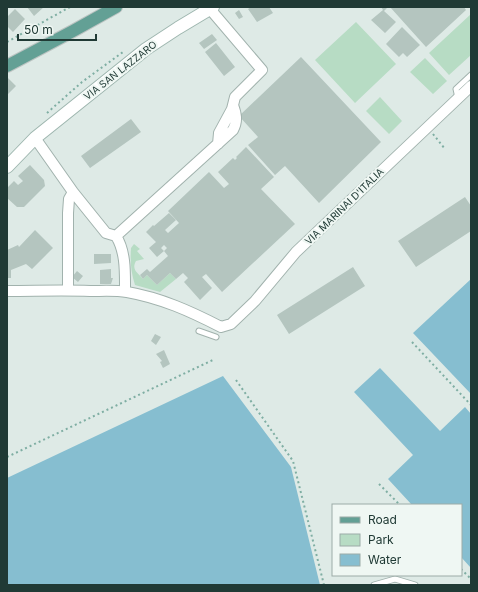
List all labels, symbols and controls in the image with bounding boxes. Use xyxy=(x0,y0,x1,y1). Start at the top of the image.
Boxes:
scale bar xyxy=(18,16,96,42)
text: 50 m xyxy=(24,22,53,37)
street label: VIA SAN LAZZARO xyxy=(81,38,159,102)
street label: VIA MARINAI D'ITALIA xyxy=(302,165,386,247)
legend xyxy=(332,504,462,576)
text: Road xyxy=(368,512,397,527)
text: Park xyxy=(368,532,394,547)
text: Water xyxy=(368,552,402,567)

